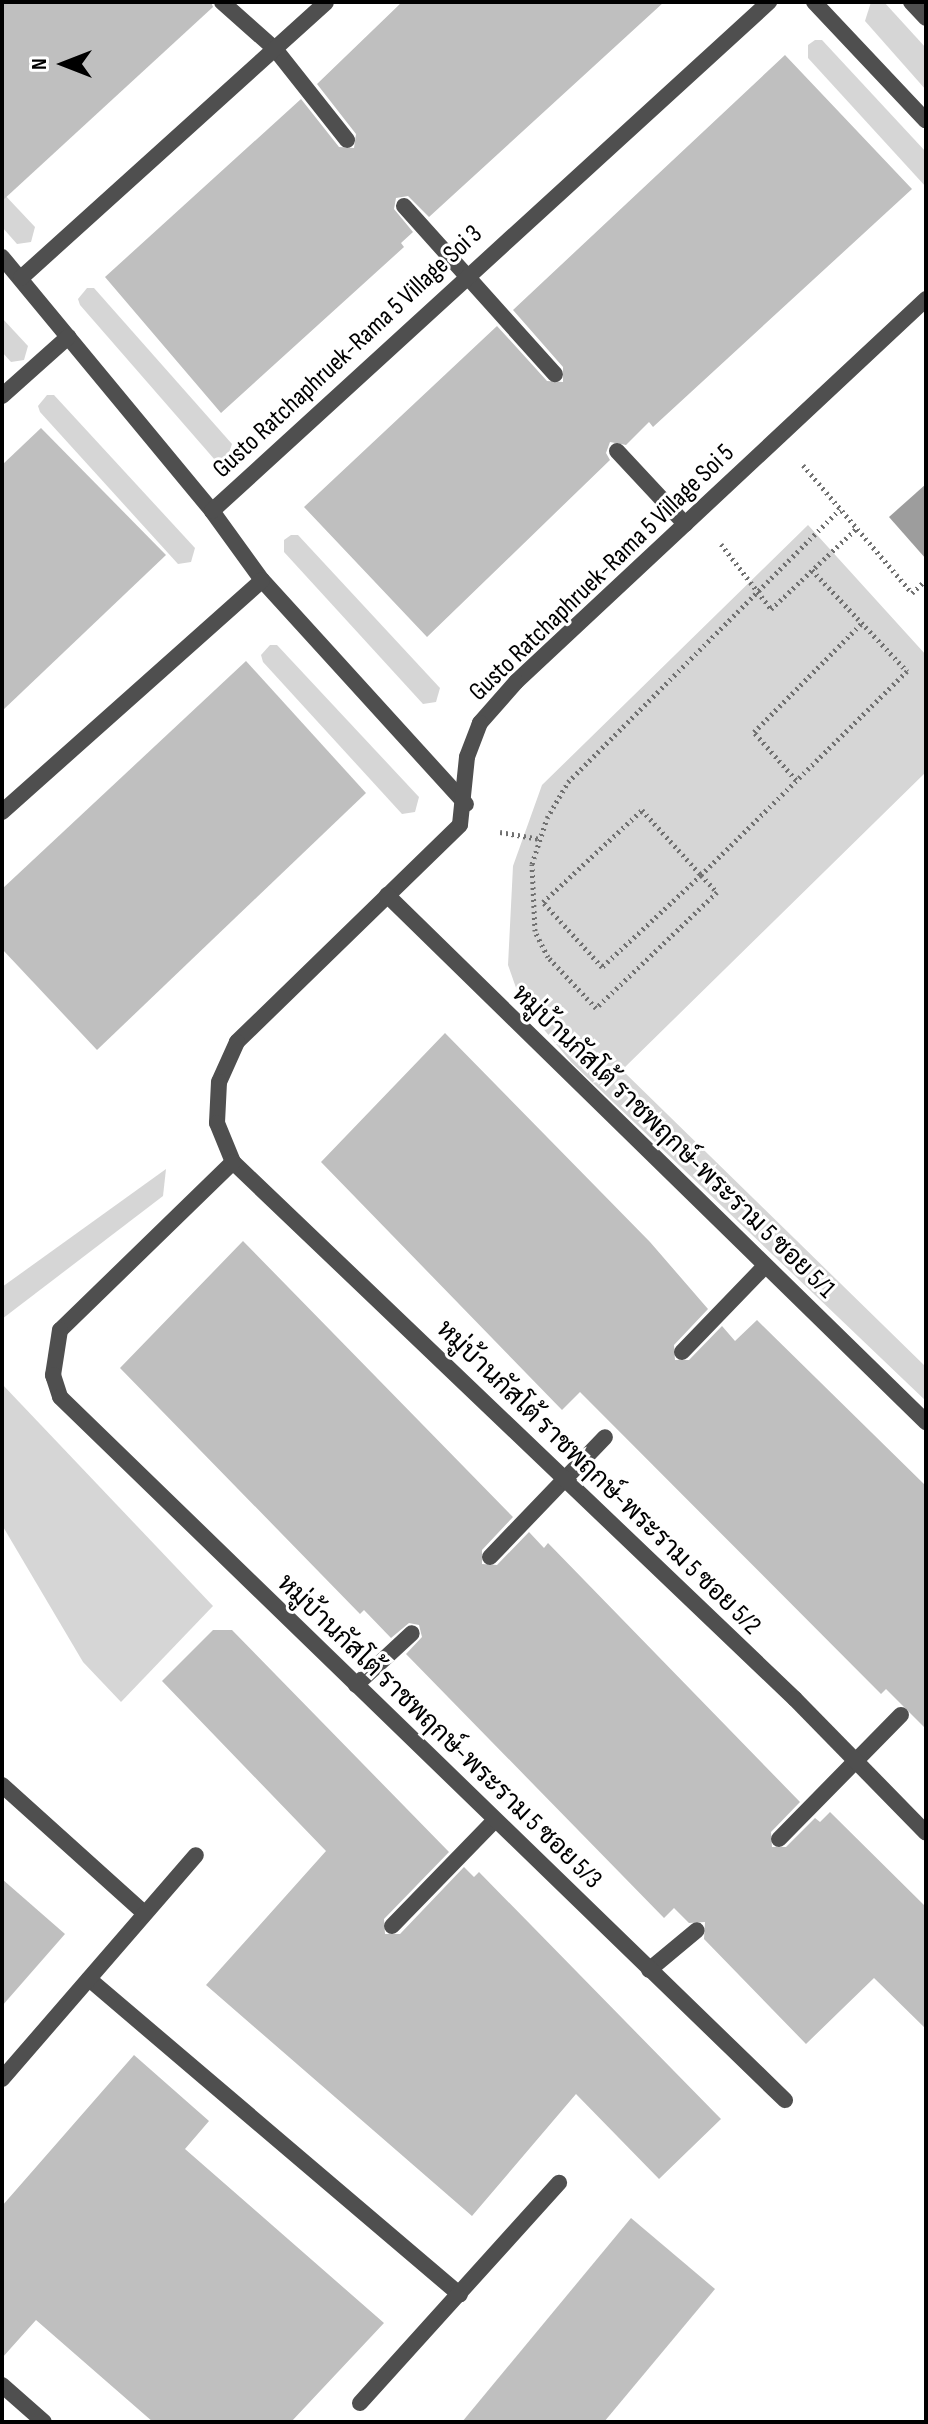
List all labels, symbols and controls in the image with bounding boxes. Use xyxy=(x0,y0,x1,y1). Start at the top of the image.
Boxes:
north arrow xyxy=(24,24,104,104)
text: N xyxy=(26,58,53,70)
street label: Gusto Ratchaphruek-Rama 5 Village Soi 3 xyxy=(207,219,489,485)
street label: Gusto Ratchaphruek-Rama 5 Village Soi 5 xyxy=(463,438,741,708)
street label: หมู่บ้านกัสโต้ ราชพฤกษ์-พระราม 5 ซอย 5/1 xyxy=(505,979,841,1305)
street label: หมู่บ้านกัสโต้ ราชพฤกษ์-พระราม 5 ซอย 5/2 xyxy=(429,1314,767,1642)
street label: หมู่บ้านกัสโต้ ราชพฤกษ์-พระราม 5 ซอย 5/3 xyxy=(270,1568,608,1896)

